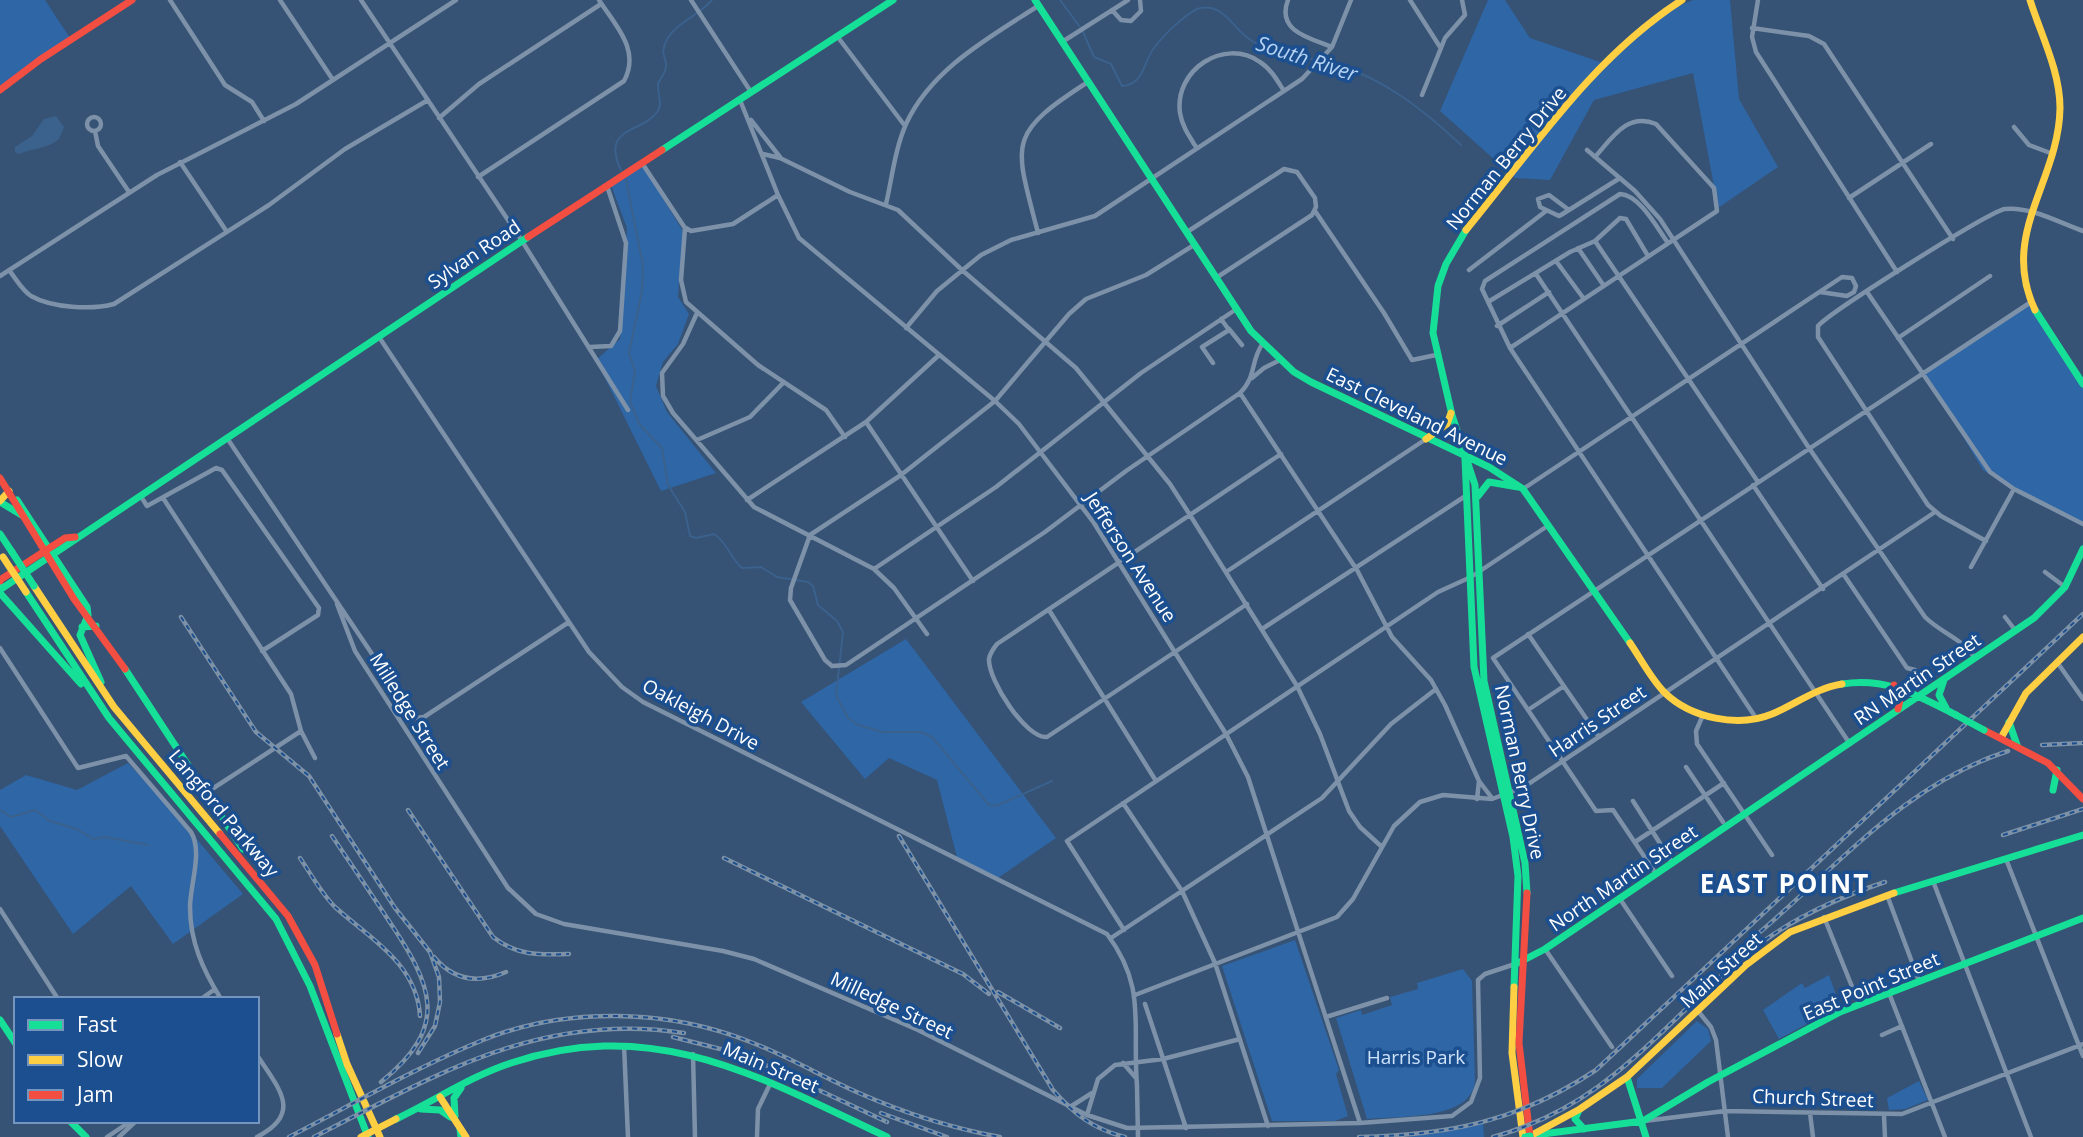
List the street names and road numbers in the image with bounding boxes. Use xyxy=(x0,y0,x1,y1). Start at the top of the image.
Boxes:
street label: Norman Berry Drive xyxy=(1440,81,1572,235)
street label: Sylvan Road xyxy=(422,213,526,295)
street label: East Cleveland Avenue xyxy=(1322,361,1512,471)
street label: Jefferson Avenue xyxy=(1078,485,1183,627)
street label: RN Martin Street xyxy=(1849,627,1986,731)
street label: Milledge Street xyxy=(364,648,456,774)
street label: Oakleigh Drive xyxy=(638,672,764,756)
street label: Harris Street xyxy=(1543,679,1651,763)
street label: Norman Berry Drive xyxy=(1489,682,1551,862)
street label: Langford Parkway xyxy=(163,744,285,883)
street label: North Martin Street xyxy=(1544,819,1702,937)
street label: Main Street xyxy=(1674,926,1768,1014)
street label: East Point Street xyxy=(1799,945,1943,1026)
street label: Milledge Street xyxy=(826,965,958,1045)
street label: Main Street xyxy=(719,1035,823,1099)
street label: Church Street xyxy=(1752,1083,1875,1113)

